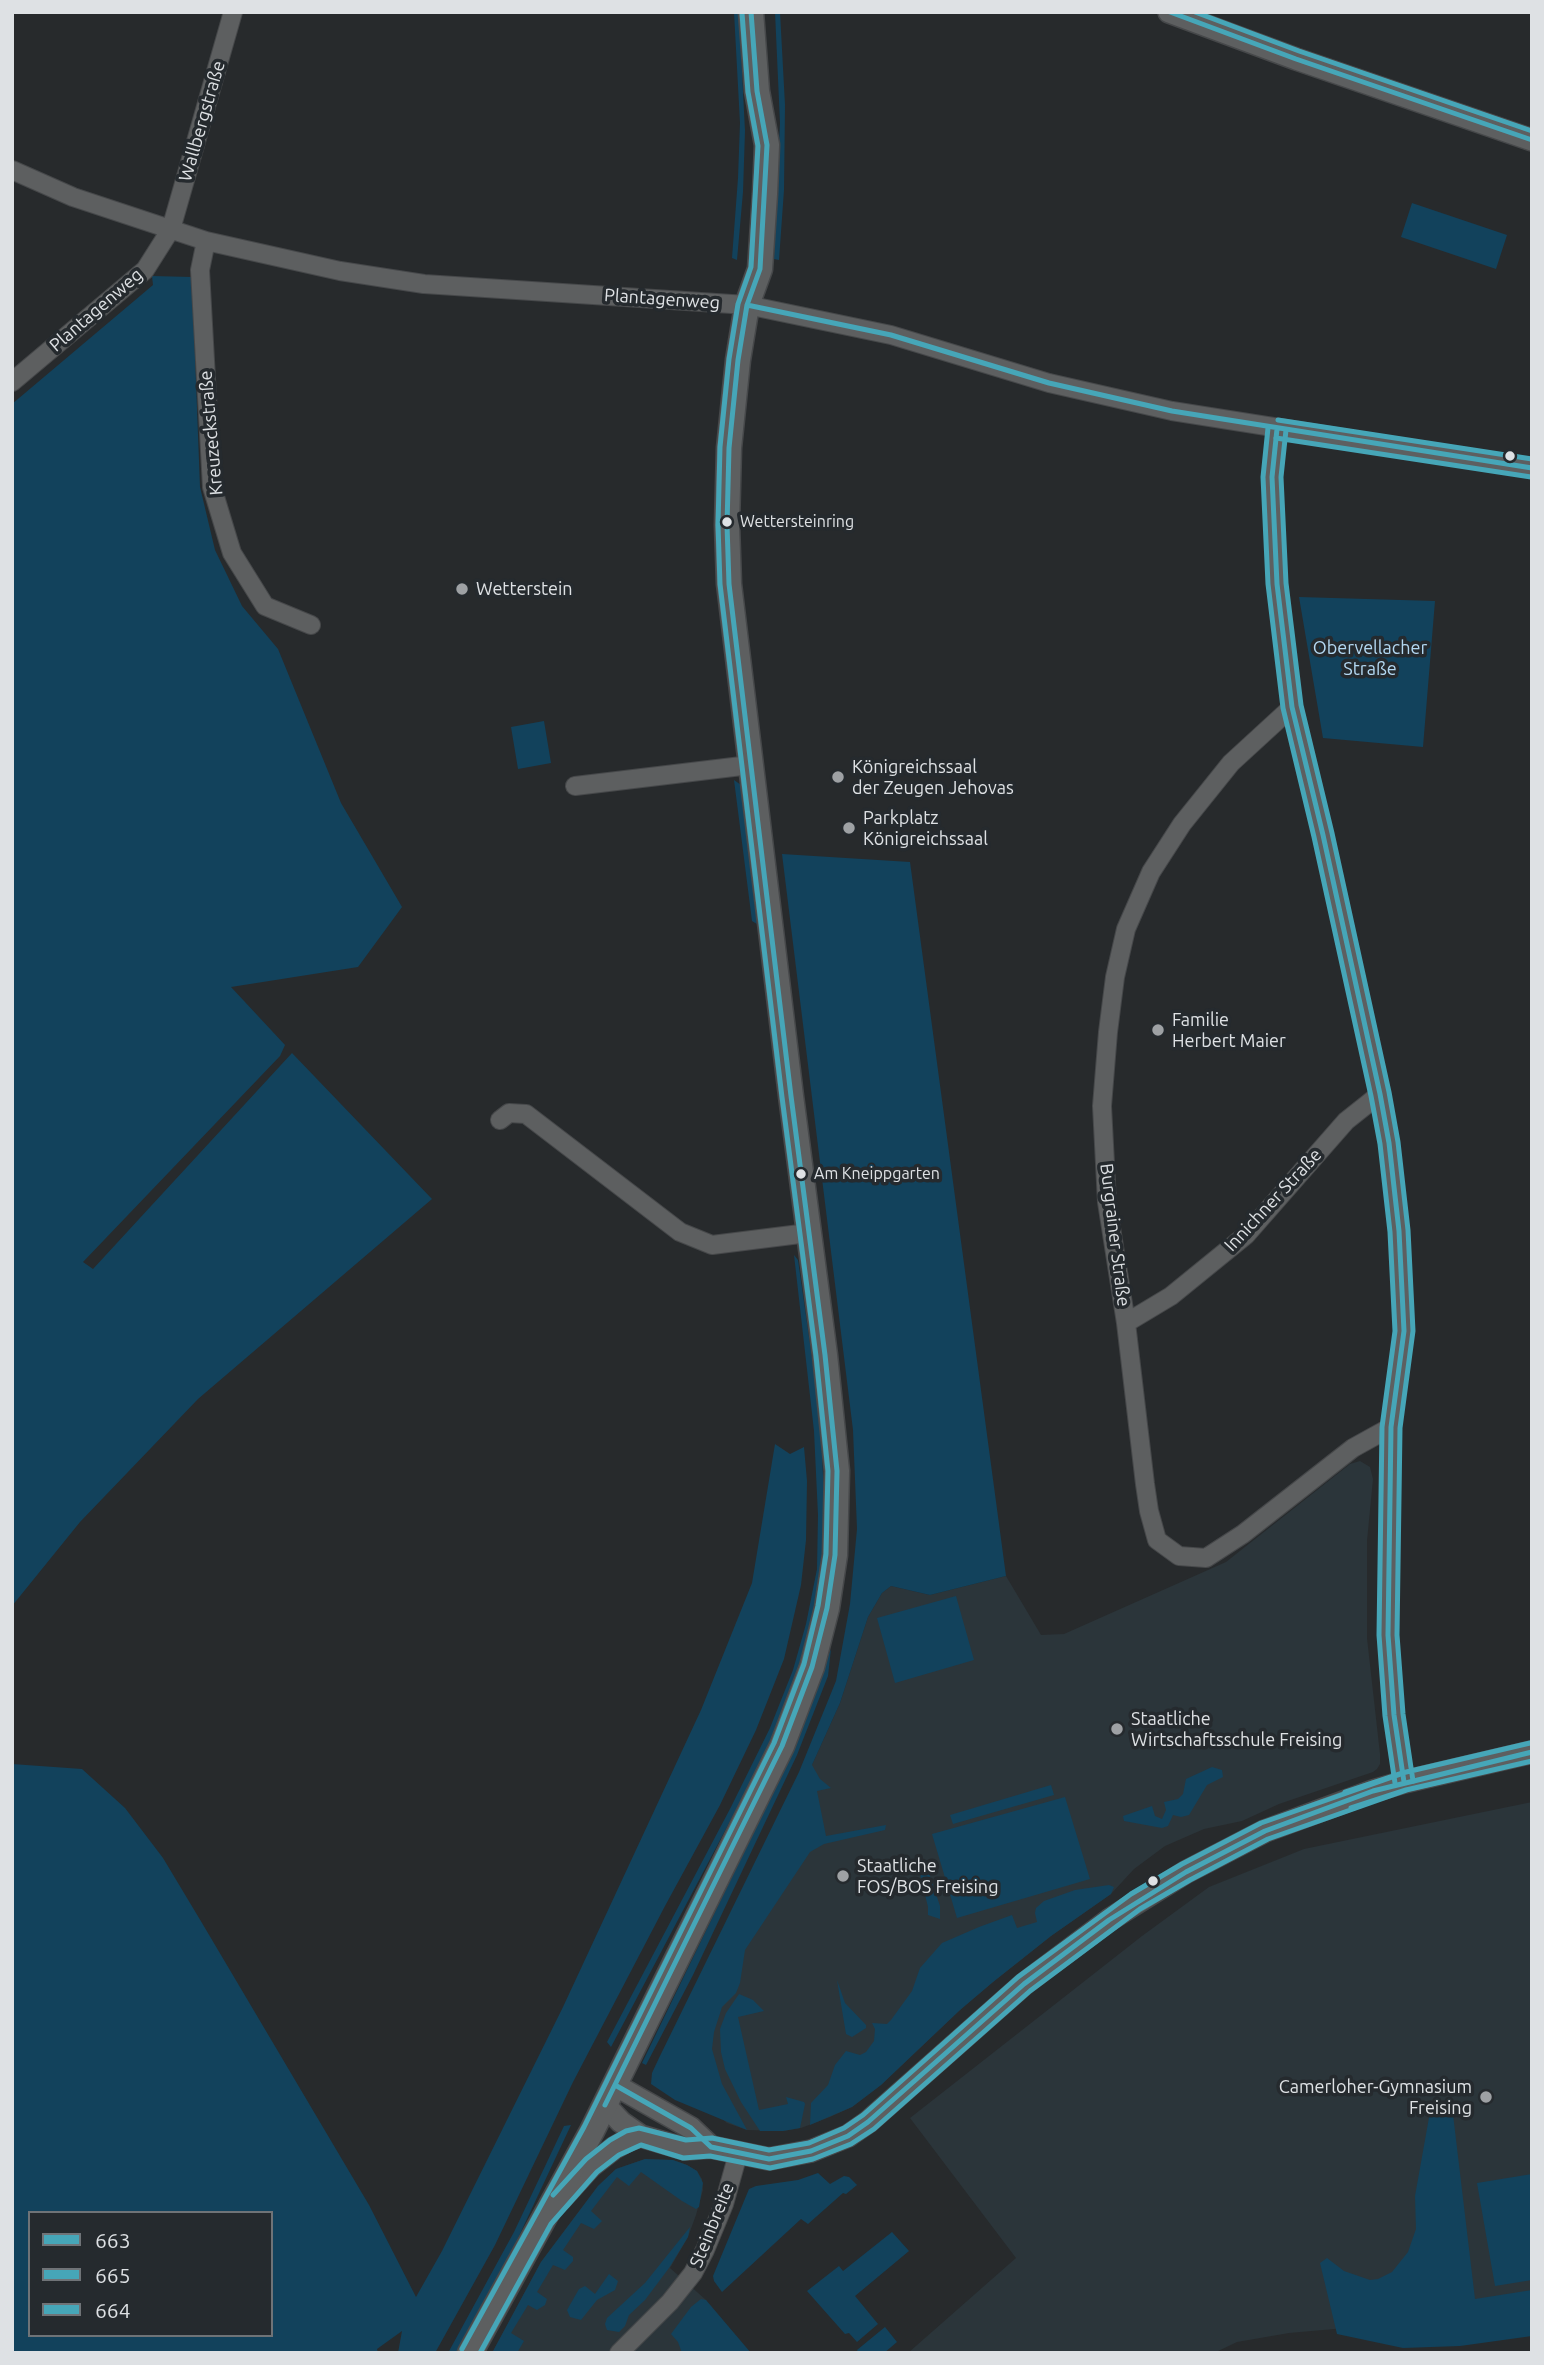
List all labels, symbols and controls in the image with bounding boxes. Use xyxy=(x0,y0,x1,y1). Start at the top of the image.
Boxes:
street label: Wallbergstraße xyxy=(174,58,230,184)
street label: Plantagenweg xyxy=(45,264,147,356)
street label: Plantagenweg xyxy=(603,284,721,314)
street label: Kreuzeckstraße xyxy=(195,370,227,496)
unlabelled marker xyxy=(1503,449,1517,463)
place label: Wettersteinring xyxy=(740,512,854,532)
marker: Wettersteinring xyxy=(720,515,734,529)
place label: Wetterstein xyxy=(476,578,573,600)
marker: Wetterstein xyxy=(454,581,470,597)
park label: Obervellacher Straße xyxy=(1313,637,1427,680)
place label: Königreichssaal der Zeugen Jehovas xyxy=(852,756,1014,798)
marker: Königreichssaal der Zeugen Jehovas xyxy=(830,769,846,785)
place label: Parkplatz Königreichssaal xyxy=(863,807,988,850)
marker: Parkplatz Königreichssaal xyxy=(841,820,857,836)
place label: Familie Herbert Maier xyxy=(1172,1009,1286,1052)
marker: Familie Herbert Maier xyxy=(1150,1022,1166,1038)
street label: Innichner Straße xyxy=(1220,1144,1326,1256)
street label: Burgrainer Straße xyxy=(1096,1162,1134,1308)
place label: Am Kneippgarten xyxy=(814,1164,940,1184)
marker: Am Kneippgarten xyxy=(794,1167,808,1181)
place label: Staatliche Wirtschaftsschule Freising xyxy=(1131,1708,1342,1750)
marker: Staatliche Wirtschaftsschule Freising xyxy=(1109,1721,1125,1737)
place label: Staatliche FOS/BOS Freising xyxy=(857,1855,998,1898)
marker: Staatliche FOS/BOS Freising xyxy=(835,1868,851,1884)
unlabelled marker xyxy=(1146,1874,1160,1888)
place label: Camerloher-Gymnasium Freising xyxy=(1279,2076,1472,2118)
marker: Camerloher-Gymnasium Freising xyxy=(1478,2089,1494,2105)
street label: Steinbreite xyxy=(685,2179,739,2271)
legend xyxy=(28,2211,273,2337)
text: 663 xyxy=(95,2228,131,2252)
text: 665 xyxy=(95,2263,131,2287)
text: 664 xyxy=(95,2298,131,2322)

